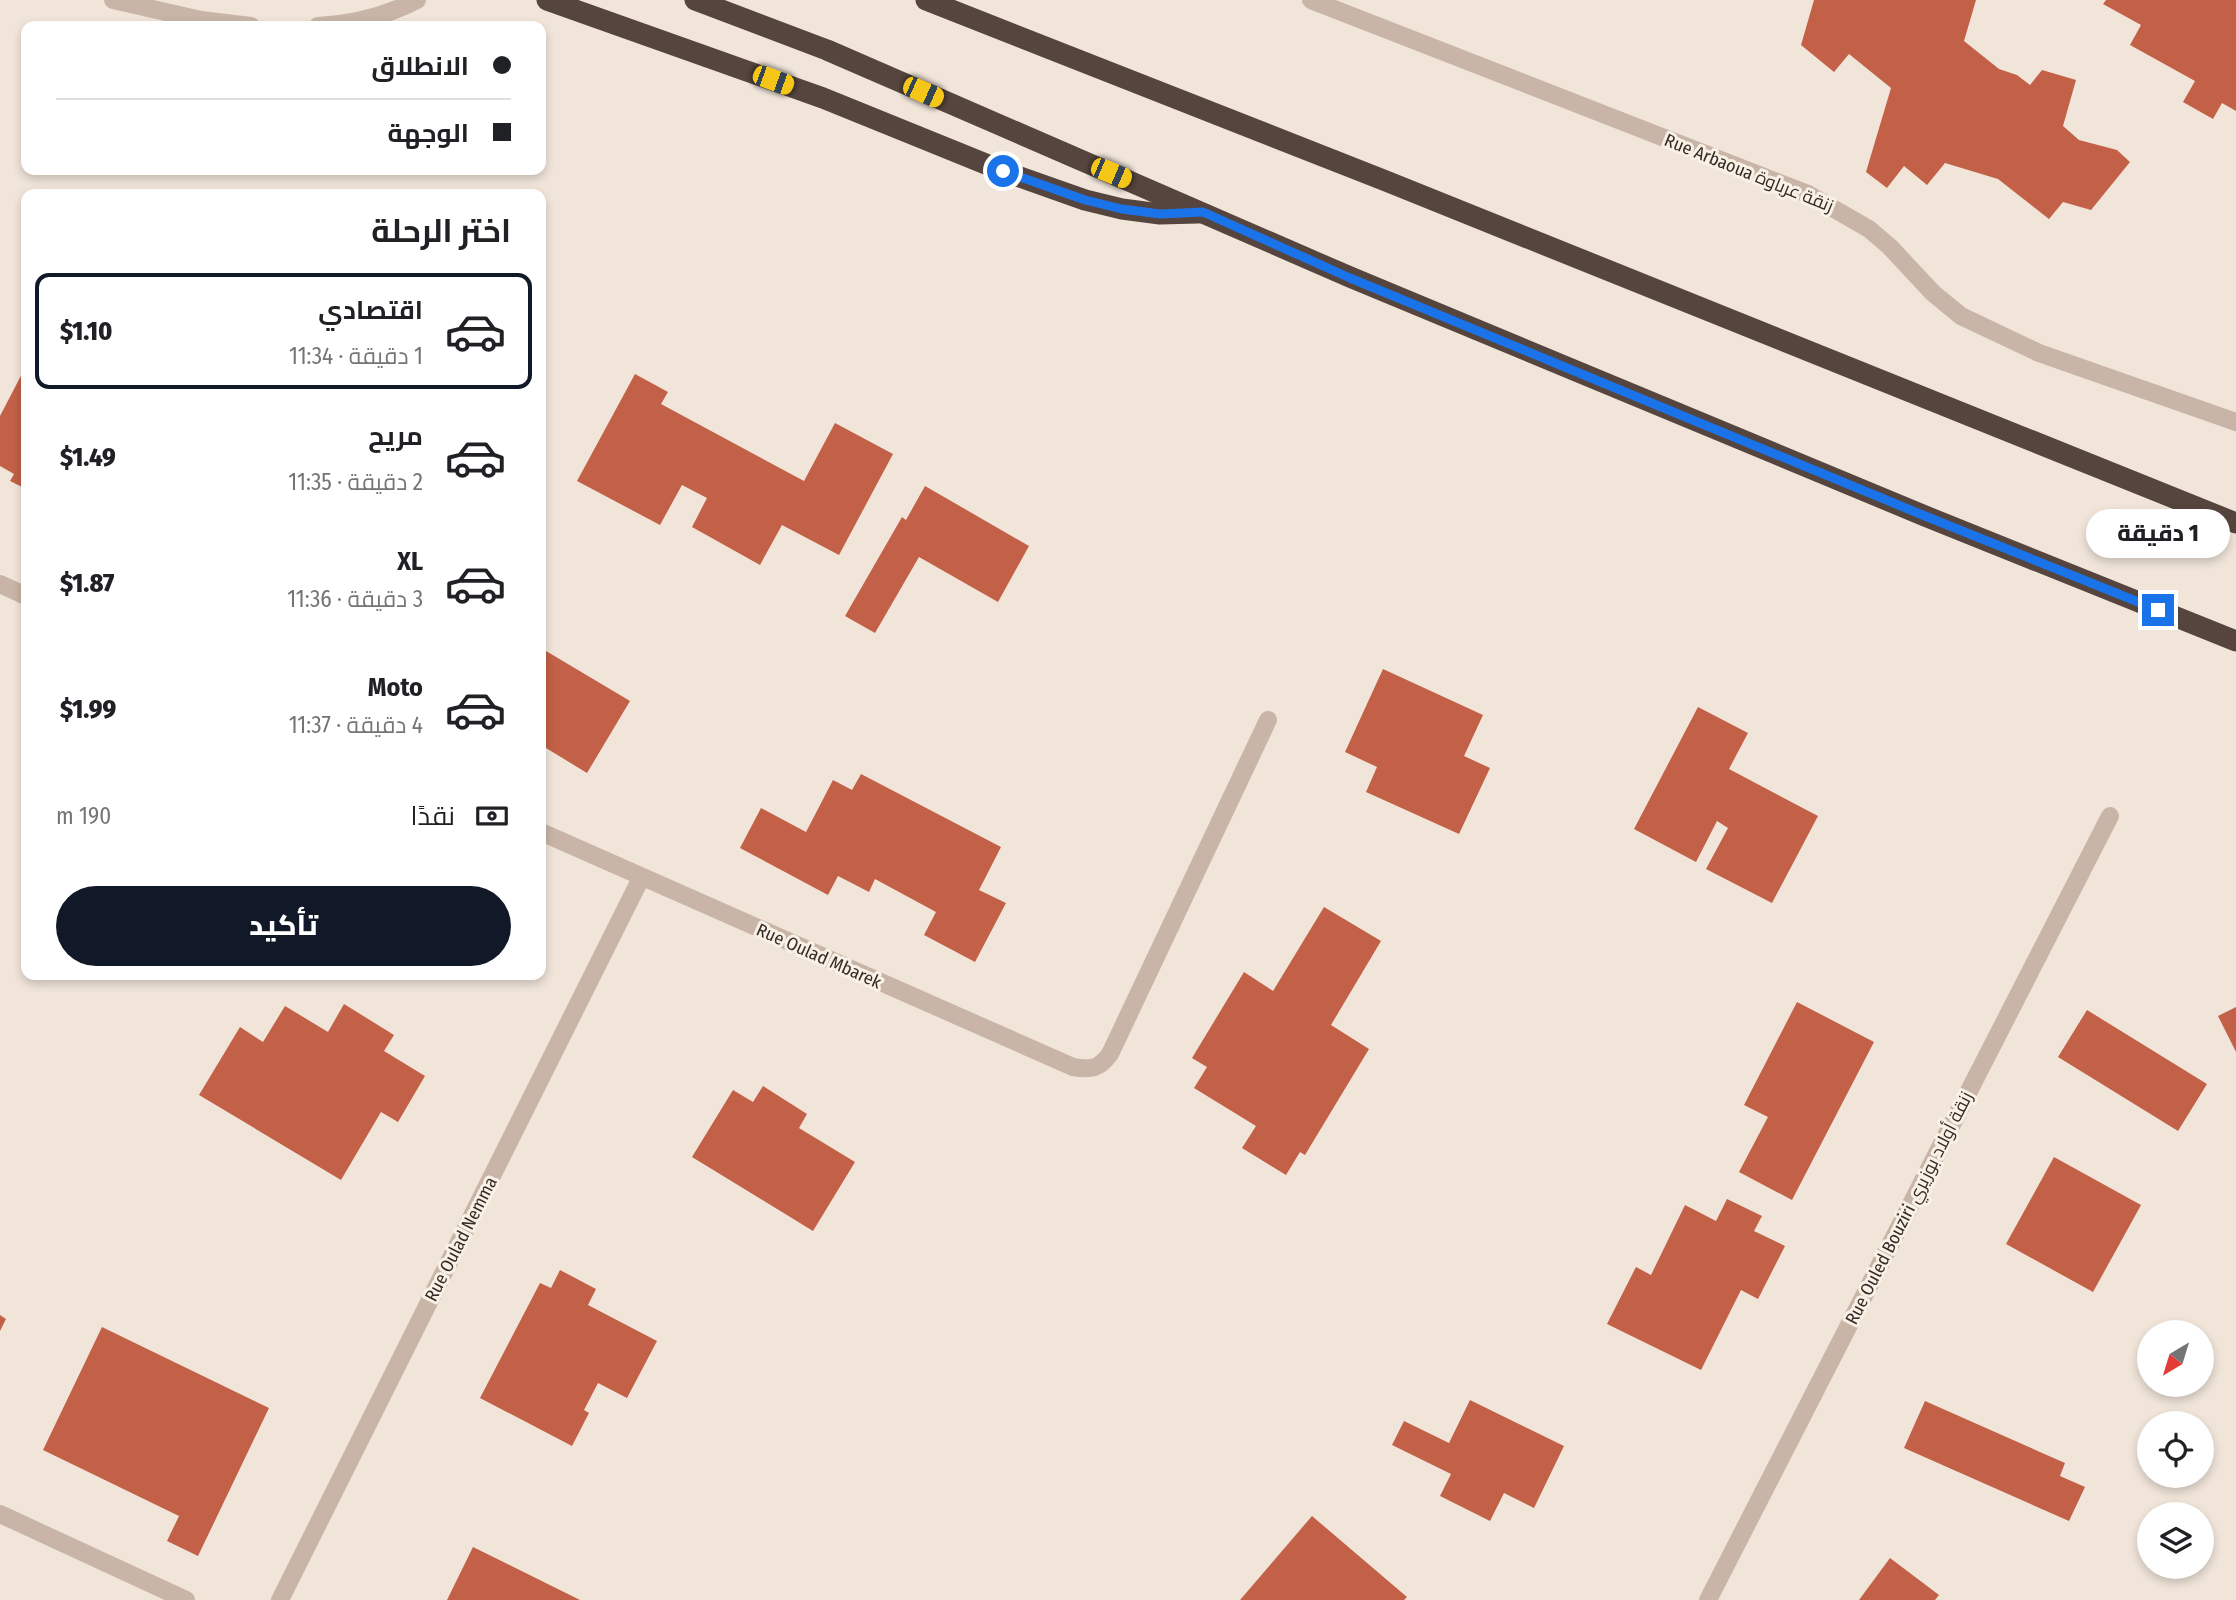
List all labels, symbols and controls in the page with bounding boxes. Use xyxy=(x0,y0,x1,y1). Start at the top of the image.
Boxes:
text: الانطلاق xyxy=(371,51,469,82)
car xyxy=(750,63,797,97)
car xyxy=(900,74,947,110)
text: الوجهة xyxy=(388,118,469,149)
street label: Rue Arbaoua زنقة عرباوة xyxy=(1661,129,1837,217)
route start xyxy=(987,155,1019,187)
car xyxy=(1088,155,1135,191)
text: اختر الرحلة xyxy=(371,212,511,250)
text: اقتصادي xyxy=(318,295,423,326)
icon: car xyxy=(444,300,507,363)
text: $1.10 xyxy=(60,316,112,347)
text: 1 دقيقة · 11:34 xyxy=(289,342,423,370)
text: مريح xyxy=(368,421,423,452)
icon: car xyxy=(444,426,507,489)
text: $1.49 xyxy=(60,442,116,473)
text: 2 دقيقة · 11:35 xyxy=(288,468,423,496)
callout: 1 دقيقة xyxy=(2086,508,2230,558)
text: 1 دقيقة xyxy=(2117,519,2199,547)
text: XL xyxy=(397,546,423,577)
icon: car xyxy=(444,552,507,615)
text: $1.87 xyxy=(60,568,114,599)
text: 3 دقيقة · 11:36 xyxy=(287,585,423,613)
route end xyxy=(2142,594,2174,626)
text: Moto xyxy=(368,672,423,703)
icon: car xyxy=(444,678,507,741)
text: $1.99 xyxy=(60,694,116,725)
text: 4 دقيقة · 11:37 xyxy=(289,711,423,739)
icon: cash xyxy=(473,797,511,835)
text: نقدًا xyxy=(411,801,455,832)
text: 190 m xyxy=(56,802,111,830)
button: تأكيد xyxy=(56,886,511,966)
street label: Rue Oulad Mbarek xyxy=(753,919,885,994)
street label: Rue Ouled Bouziri زنقة أولاد بوزيري xyxy=(1841,1088,1980,1330)
street label: Rue Oulad Nemma xyxy=(420,1173,502,1305)
north arrow xyxy=(2137,1320,2214,1396)
map controls xyxy=(2137,1320,2214,1579)
button: locate xyxy=(2137,1411,2214,1488)
button: layers xyxy=(2137,1502,2214,1579)

